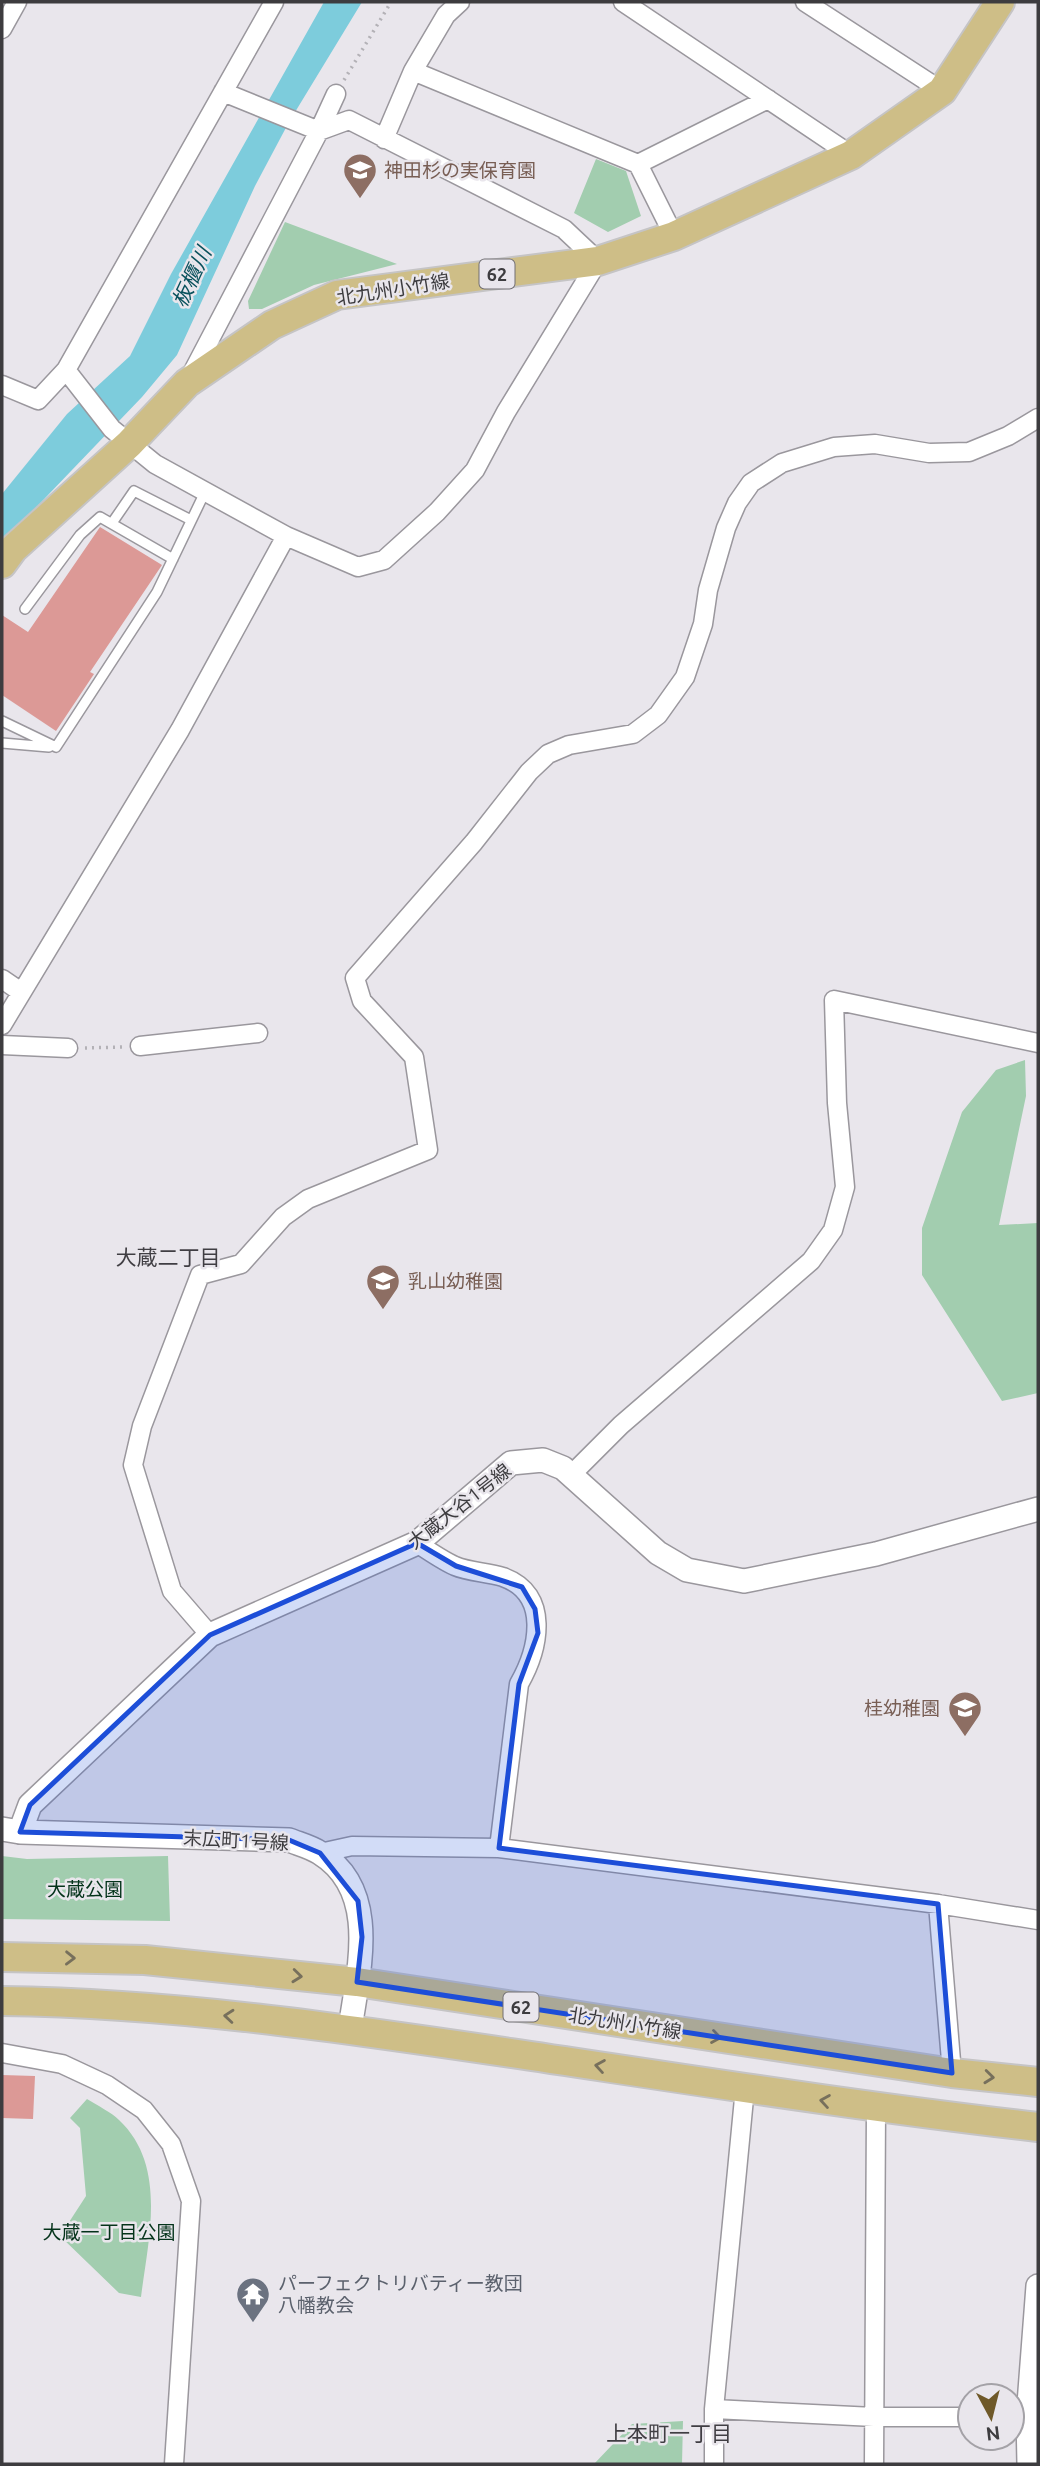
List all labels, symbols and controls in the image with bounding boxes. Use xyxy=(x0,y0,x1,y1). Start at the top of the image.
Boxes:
school or university icon: 神田杉の実保育園 xyxy=(341,151,379,200)
place label: 神田杉の実保育園 xyxy=(384,159,536,181)
water label: 板櫃川 xyxy=(167,242,216,311)
road number: 62 xyxy=(480,260,514,288)
street label: 北九州小竹線 xyxy=(335,269,451,309)
district label: 大蔵二丁目 xyxy=(116,1245,221,1269)
school or university icon: 乳山幼稚園 xyxy=(364,1262,402,1311)
place label: 乳山幼稚園 xyxy=(408,1270,503,1292)
street label: 大蔵大谷1号線 xyxy=(403,1459,515,1553)
school or university icon: 桂幼稚園 xyxy=(946,1689,984,1738)
place label: 桂幼稚園 xyxy=(864,1697,940,1719)
street label: 末広町1号線 xyxy=(183,1826,289,1854)
park label: 大蔵公園 xyxy=(47,1878,123,1900)
one-way arrow xyxy=(65,1951,76,1966)
one-way arrow xyxy=(291,1968,302,1983)
road number: 62 xyxy=(504,1993,538,2022)
street label: 北九州小竹線 xyxy=(567,2003,683,2043)
one-way arrow xyxy=(223,2008,235,2023)
one-way arrow xyxy=(710,2029,722,2044)
one-way arrow xyxy=(594,2059,606,2074)
one-way arrow xyxy=(984,2069,995,2084)
one-way arrow xyxy=(819,2094,831,2109)
park label: 大蔵一丁目公園 xyxy=(42,2221,176,2243)
place label: パーフェクトリバティー教団 八幡教会 xyxy=(278,2272,523,2316)
temple icon: パーフェクトリバティー教団 八幡教会 xyxy=(234,2275,272,2324)
north arrow xyxy=(956,2382,1026,2452)
district label: 上本町一丁目 xyxy=(606,2421,732,2445)
text: N xyxy=(985,2422,1001,2446)

